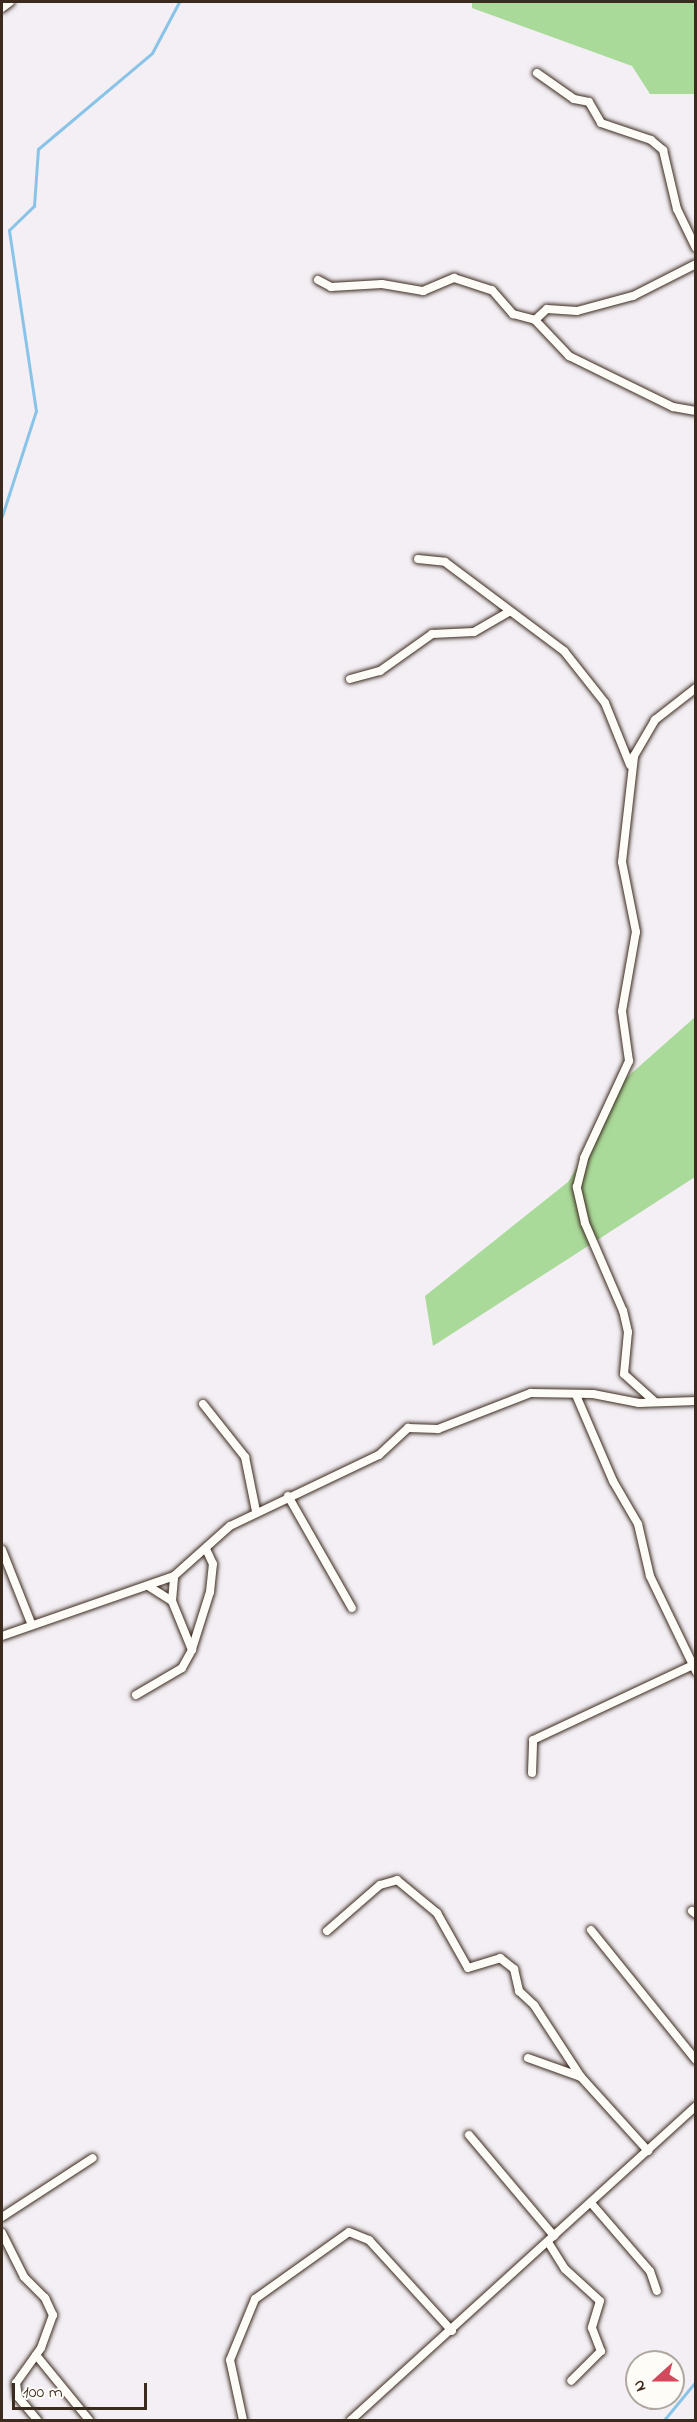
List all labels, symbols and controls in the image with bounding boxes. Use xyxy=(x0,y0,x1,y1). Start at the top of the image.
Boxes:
north arrow xyxy=(625,2350,685,2410)
scale bar xyxy=(15,2371,150,2409)
text: N xyxy=(627,2376,653,2395)
text: 100 m xyxy=(23,2380,63,2406)

